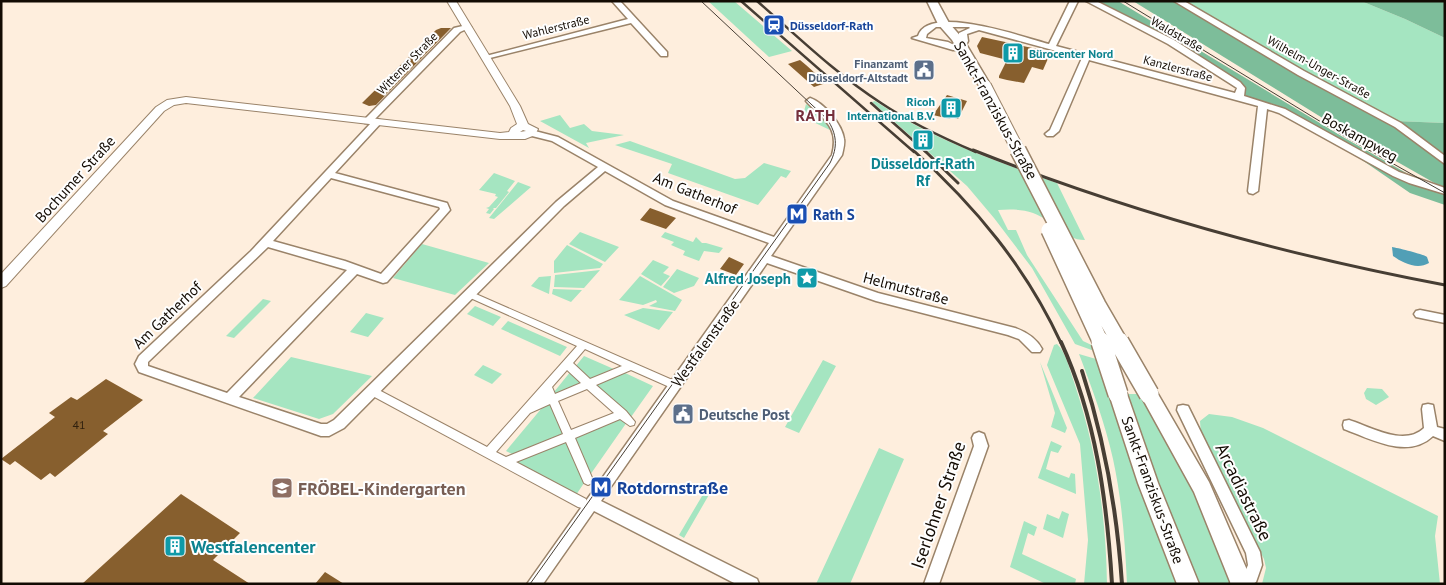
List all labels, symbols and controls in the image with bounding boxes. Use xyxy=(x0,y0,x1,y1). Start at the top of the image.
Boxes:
street label: Wahlerstraße xyxy=(521,11,591,43)
station icon: Düsseldorf-Rath xyxy=(762,13,786,37)
street label: Waldstraße xyxy=(1148,13,1206,55)
place label: Düsseldorf-Rath xyxy=(790,18,873,33)
street label: Wittener Straße xyxy=(374,29,440,97)
street label: Wilhelm-Unger-Straße xyxy=(1265,32,1373,102)
street label: Sankt-Franziskus-Straße xyxy=(950,37,1042,183)
building icon: Bürocenter Nord xyxy=(1001,41,1025,65)
place label: Bürocenter Nord xyxy=(1029,46,1113,61)
street label: Kanzlerstraße xyxy=(1142,52,1214,84)
place label: Finanzamt Düsseldorf-Altstadt xyxy=(808,56,909,85)
public building icon: Finanzamt Düsseldorf-Altstadt xyxy=(912,58,936,82)
place label: Ricoh International B.V. xyxy=(847,94,935,123)
building icon: Ricoh International B.V. xyxy=(939,96,963,120)
district label: RATH xyxy=(796,105,836,125)
street label: Boskampweg xyxy=(1319,108,1401,166)
building icon: Düsseldorf-Rath Rf xyxy=(911,128,935,152)
street label: Bochumer Straße xyxy=(31,131,119,227)
place label: Düsseldorf-Rath Rf xyxy=(871,154,975,190)
street label: Am Gatherhof xyxy=(650,168,741,219)
metro station icon: Rath S xyxy=(785,202,809,226)
place label: Rath S xyxy=(813,205,855,224)
place icon: Alfred Joseph xyxy=(795,266,819,290)
street label: Helmutstraße xyxy=(861,267,951,309)
place label: Alfred Joseph xyxy=(705,269,791,288)
street label: Am Gatherhof xyxy=(129,277,206,353)
street label: Westfalenstraße xyxy=(667,295,743,391)
public building icon: Deutsche Post xyxy=(671,402,695,426)
place label: Deutsche Post xyxy=(699,405,790,424)
street label: Sankt-Franziskus-Straße xyxy=(1117,414,1189,566)
house number: 41 xyxy=(72,417,86,432)
street label: Iserlohner Straße xyxy=(905,438,971,572)
street label: Arcadiastraße xyxy=(1211,439,1277,545)
metro station icon: Rotdornstraße xyxy=(589,475,613,499)
school or university icon: FRÖBEL-Kindergarten xyxy=(270,476,294,500)
place label: Rotdornstraße xyxy=(617,476,728,499)
place label: FRÖBEL-Kindergarten xyxy=(298,477,466,500)
building icon: Westfalencenter xyxy=(163,534,187,558)
place label: Westfalencenter xyxy=(191,535,316,558)

